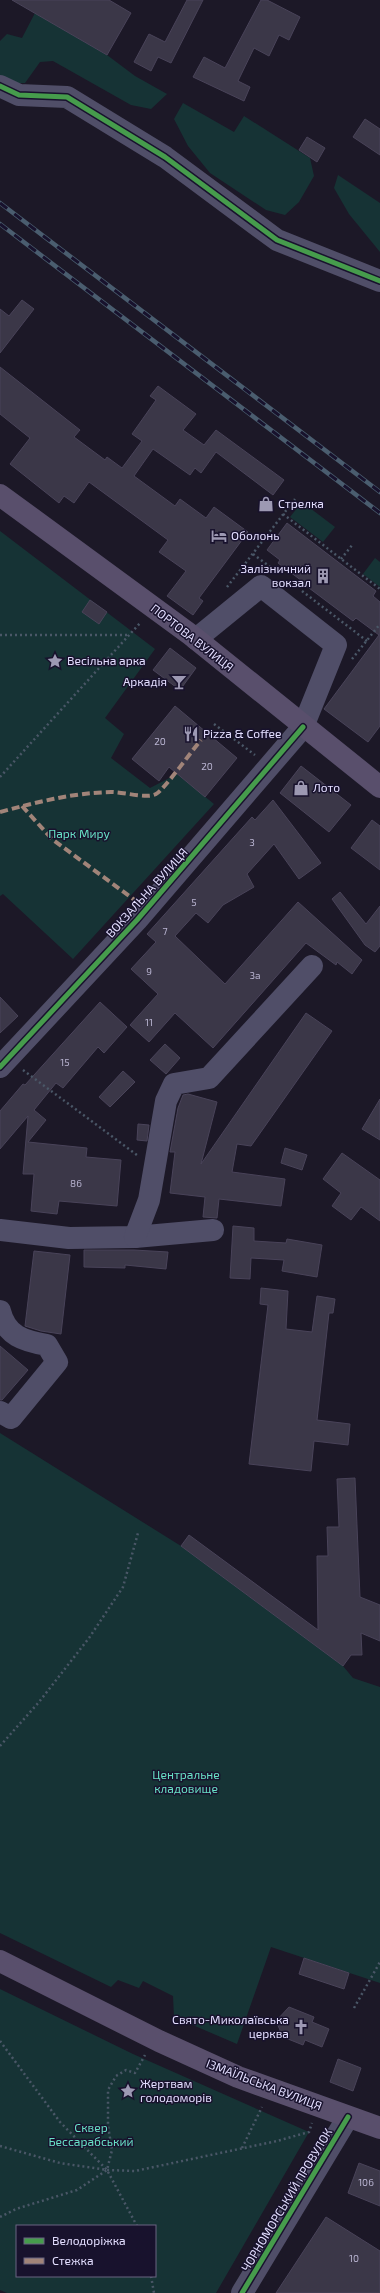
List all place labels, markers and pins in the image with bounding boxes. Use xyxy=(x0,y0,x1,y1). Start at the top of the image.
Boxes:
shop icon: Стрелка xyxy=(257,495,275,513)
place label: Стрелка xyxy=(278,496,324,510)
hotel icon: Оболонь xyxy=(210,527,228,545)
place label: Оболонь xyxy=(231,528,279,542)
place label: Залізничний вокзал xyxy=(241,561,311,589)
building icon: Залізничний вокзал xyxy=(314,567,332,585)
place icon: Весільна арка xyxy=(46,652,64,670)
place label: Весільна арка xyxy=(67,653,146,667)
bar icon: Аркадія xyxy=(170,673,188,691)
place label: Аркадія xyxy=(123,674,167,688)
restaurant icon: Pizza & Coffee xyxy=(182,725,200,743)
place label: Pizza & Coffee xyxy=(203,726,281,740)
shop icon: Лото xyxy=(292,779,310,797)
place label: Лото xyxy=(313,780,340,794)
place label: Свято-Миколаївська церква xyxy=(172,2012,289,2040)
church icon: Свято-Миколаївська церква xyxy=(292,2018,310,2036)
place label: Жертвам голодоморів xyxy=(140,2076,212,2104)
place icon: Жертвам голодоморів xyxy=(119,2082,137,2100)

